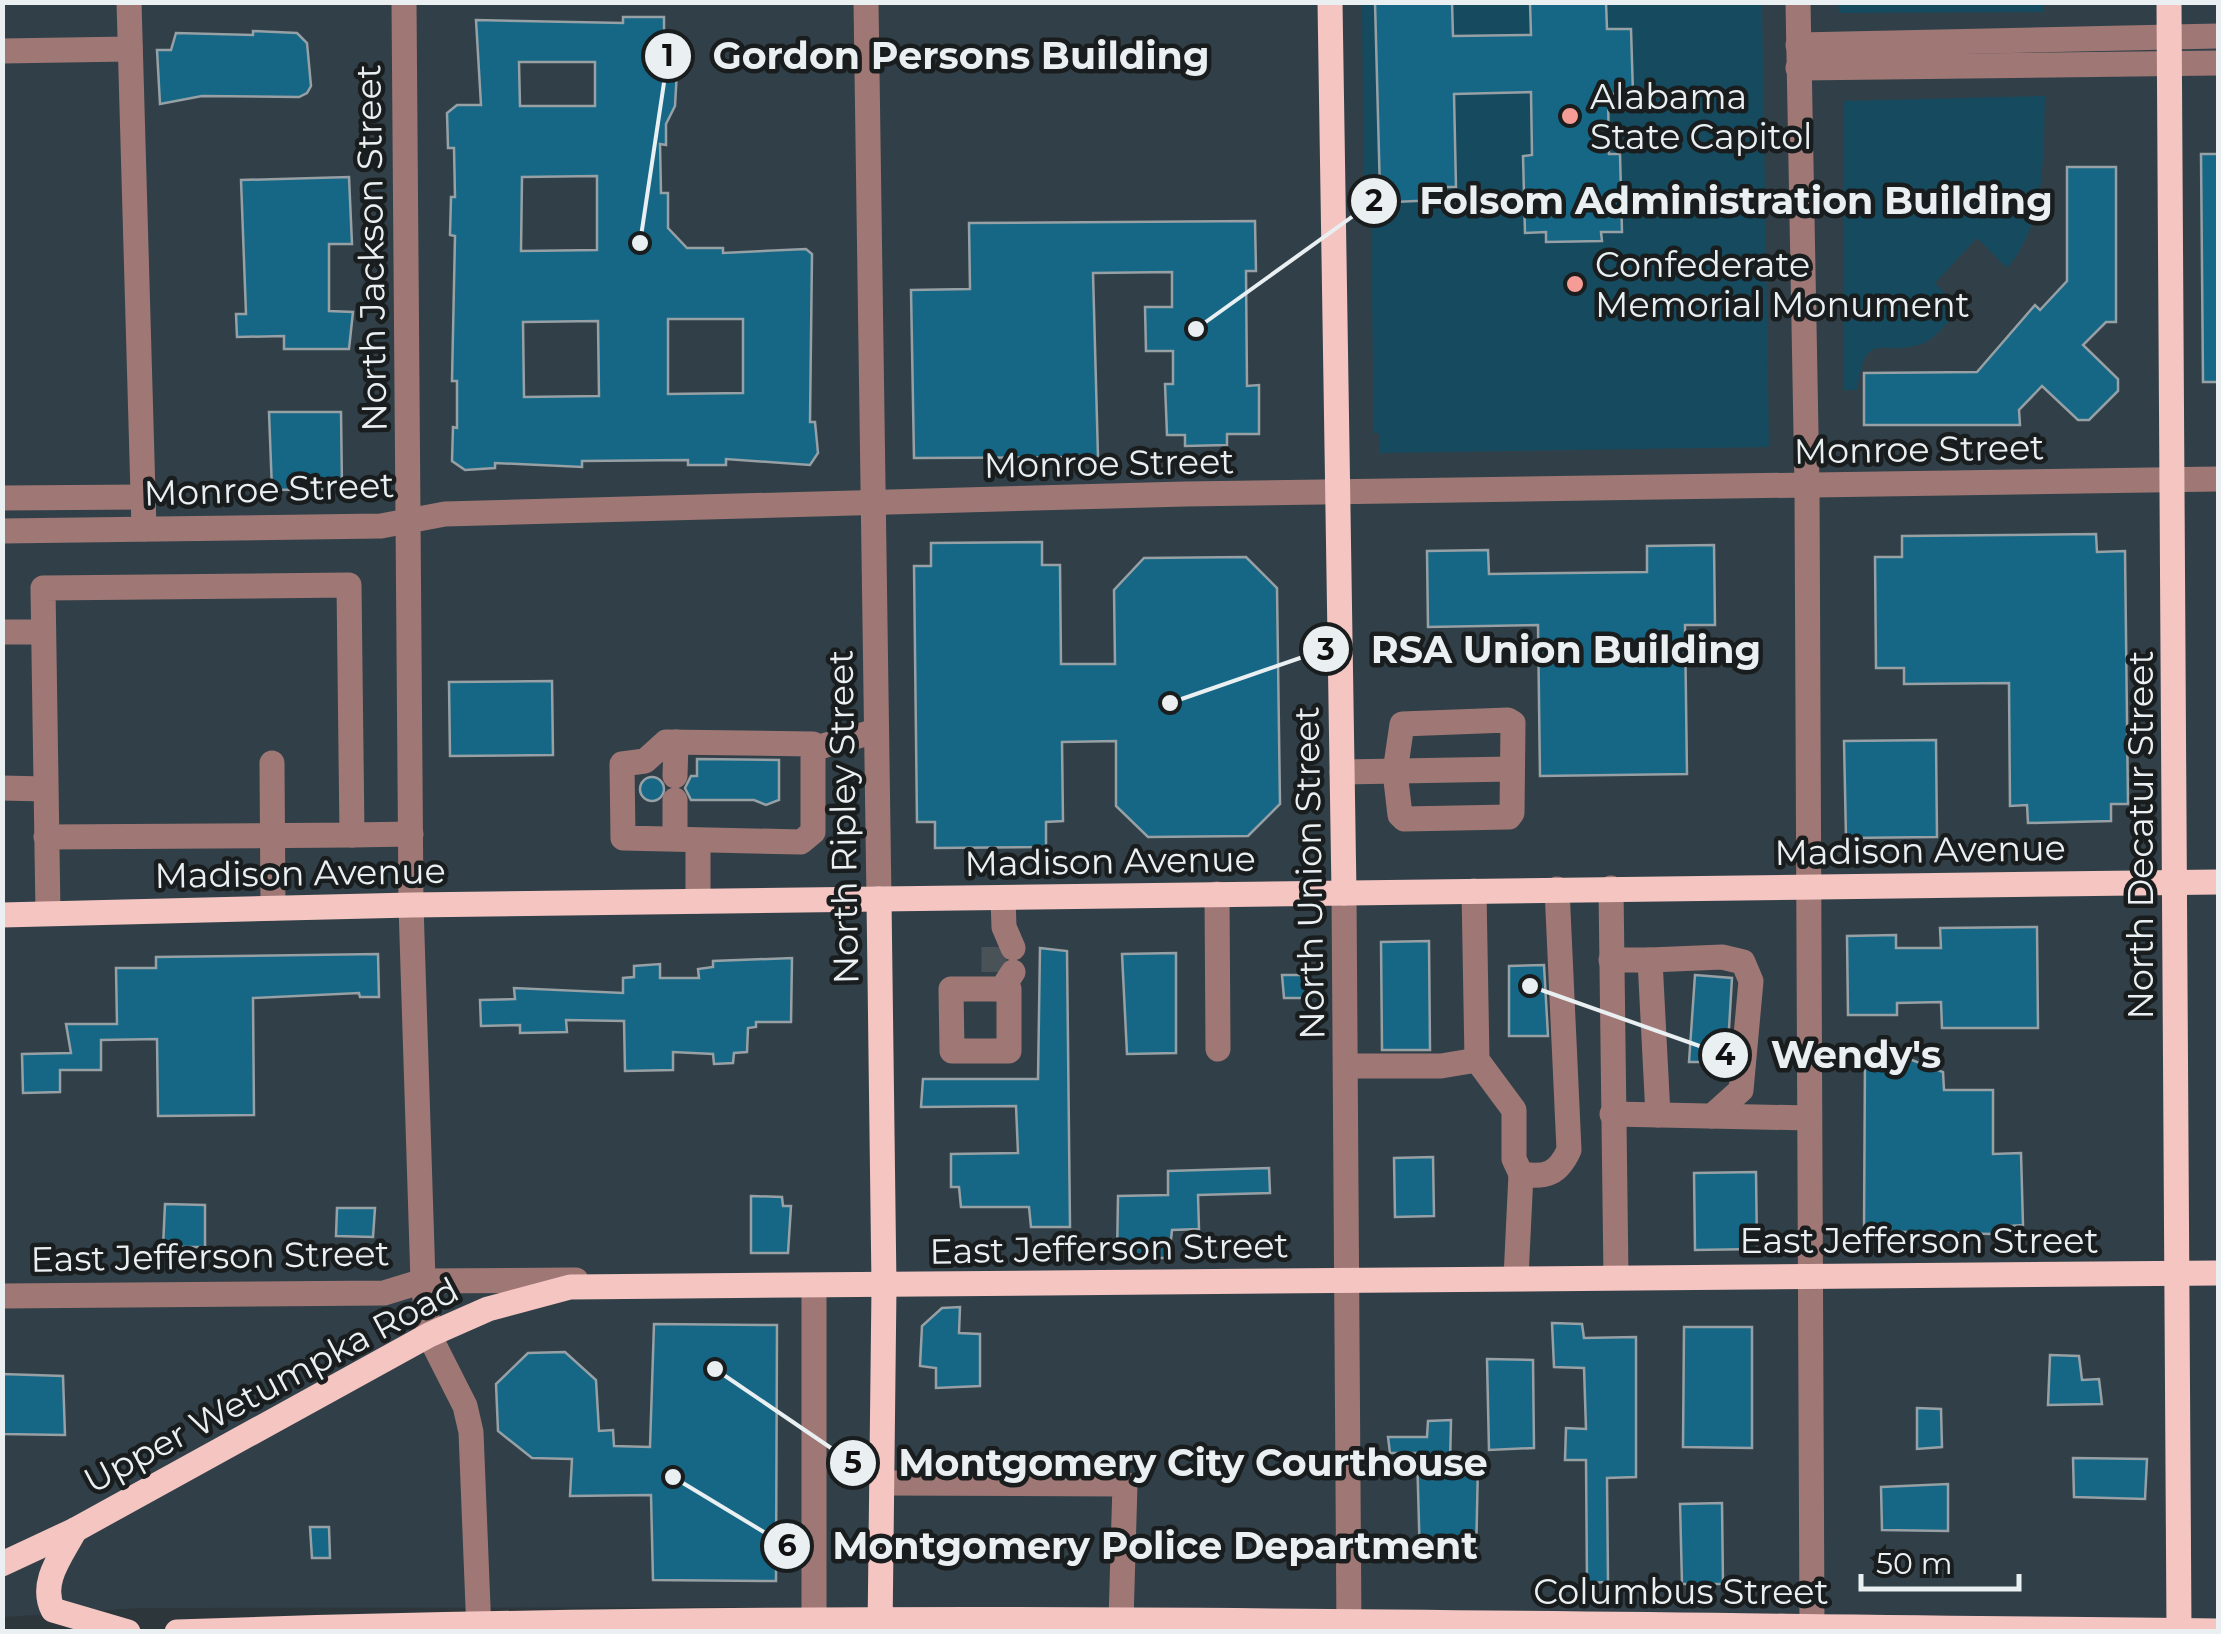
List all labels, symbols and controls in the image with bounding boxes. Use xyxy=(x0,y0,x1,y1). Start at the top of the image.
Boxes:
callout: Gordon Persons Building xyxy=(643,22,1230,90)
text: Gordon Persons Building xyxy=(712,32,1210,79)
text: 1 xyxy=(662,37,674,74)
street label: North Jackson Street xyxy=(346,64,396,432)
place label: Alabama State Capitol xyxy=(1590,75,1813,158)
marker: Alabama State Capitol xyxy=(1559,105,1581,127)
callout: Folsom Administration Building xyxy=(1349,167,2073,235)
text: Folsom Administration Building xyxy=(1419,177,2053,224)
text: 2 xyxy=(1365,182,1383,219)
place label: Confederate Memorial Monument xyxy=(1595,243,1970,326)
marker: Confederate Memorial Monument xyxy=(1564,273,1586,295)
street label: Monroe Street xyxy=(1793,425,2045,473)
street label: Monroe Street xyxy=(983,439,1235,487)
street label: Monroe Street xyxy=(143,463,395,515)
callout: RSA Union Building xyxy=(1301,615,1781,683)
text: RSA Union Building xyxy=(1371,626,1761,673)
text: 3 xyxy=(1316,631,1335,668)
street label: North Ripley Street xyxy=(819,649,867,985)
street label: North Decatur Street xyxy=(2119,650,2162,1020)
street label: North Union Street xyxy=(1285,706,1333,1040)
street label: Madison Avenue xyxy=(1774,826,2066,874)
street label: Madison Avenue xyxy=(964,837,1256,885)
street label: Madison Avenue xyxy=(154,849,446,897)
callout: Wendy's xyxy=(1700,1021,1961,1089)
text: Wendy's xyxy=(1771,1031,1941,1078)
text: 4 xyxy=(1715,1036,1736,1073)
street label: East Jefferson Street xyxy=(1739,1219,2099,1262)
street label: East Jefferson Street xyxy=(929,1223,1289,1273)
street label: East Jefferson Street xyxy=(30,1231,390,1281)
street label: Upper Wetumpka Road xyxy=(76,1268,466,1502)
callout: Montgomery City Courthouse xyxy=(828,1429,1508,1497)
text: Montgomery City Courthouse xyxy=(898,1439,1488,1486)
text: 5 xyxy=(844,1444,862,1481)
callout: Montgomery Police Department xyxy=(762,1512,1498,1580)
text: Montgomery Police Department xyxy=(832,1522,1478,1569)
text: 6 xyxy=(777,1527,797,1564)
scale bar xyxy=(1861,1529,2018,1591)
text: 50 m xyxy=(1876,1545,1953,1582)
street label: Columbus Street xyxy=(1533,1570,1829,1613)

